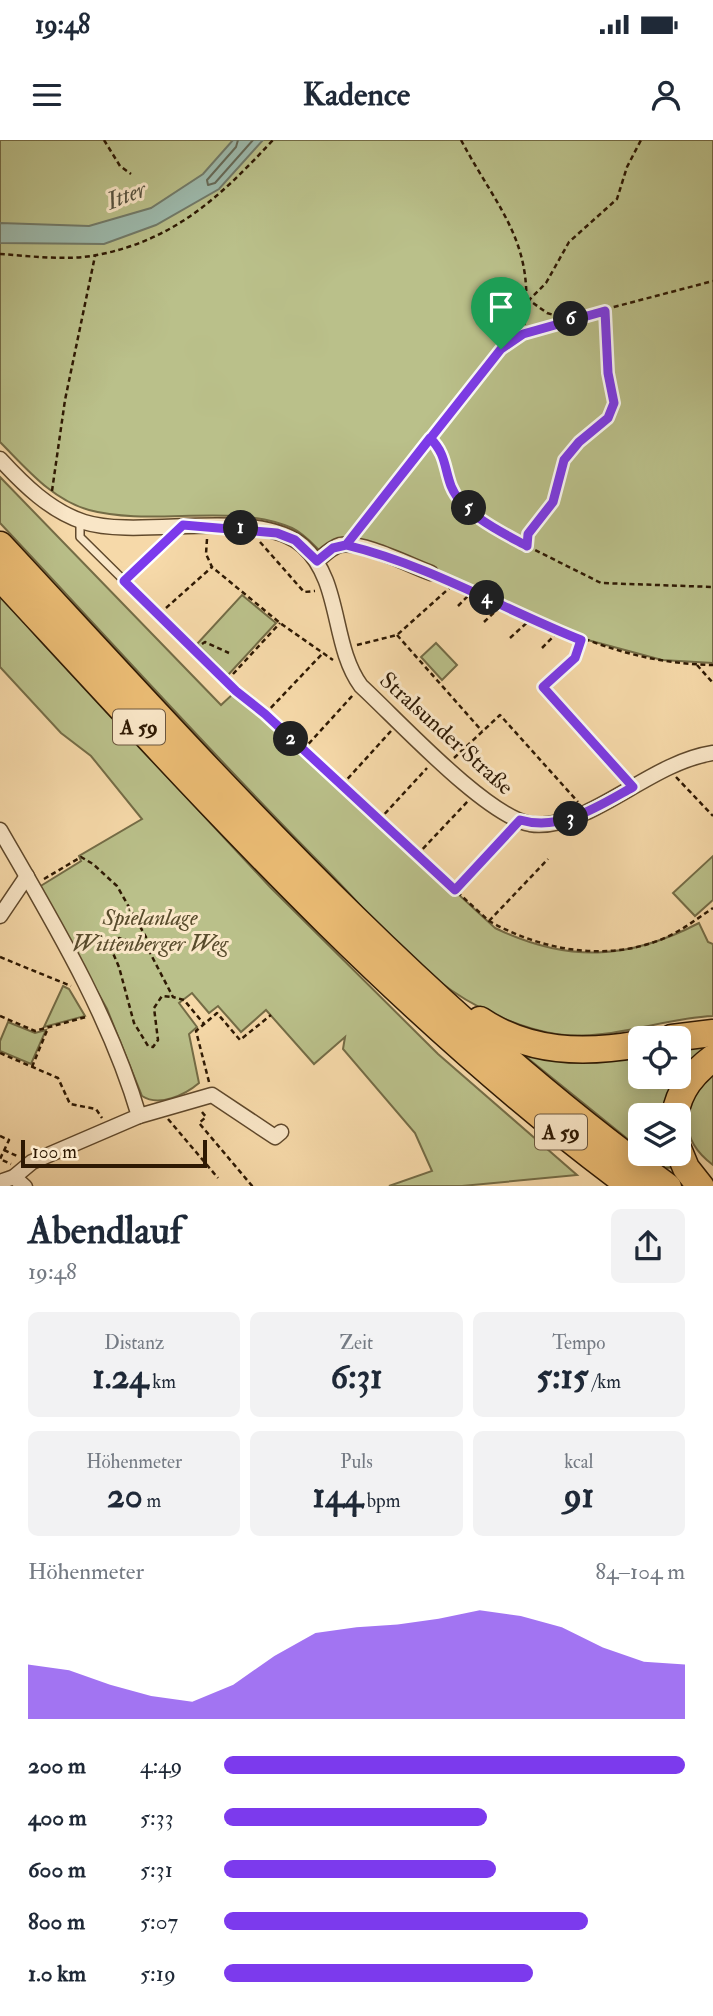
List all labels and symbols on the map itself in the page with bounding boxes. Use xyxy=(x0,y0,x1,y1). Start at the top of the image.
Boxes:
water label: Itter xyxy=(100,173,151,218)
pin xyxy=(471,277,531,349)
pin: 6 xyxy=(554,302,588,336)
pin: 5 xyxy=(452,490,486,526)
pin: 1 xyxy=(224,510,258,546)
pin: 4 xyxy=(470,580,504,616)
street label: Stralsunder Straße xyxy=(374,666,520,801)
road number: A 59 xyxy=(113,710,165,744)
pin: 2 xyxy=(274,722,308,756)
pin: 3 xyxy=(554,802,588,836)
park label: Spielanlage Wittenberger Weg xyxy=(72,903,230,958)
road number: A 59 xyxy=(535,1114,587,1150)
scale bar xyxy=(21,1138,206,1169)

